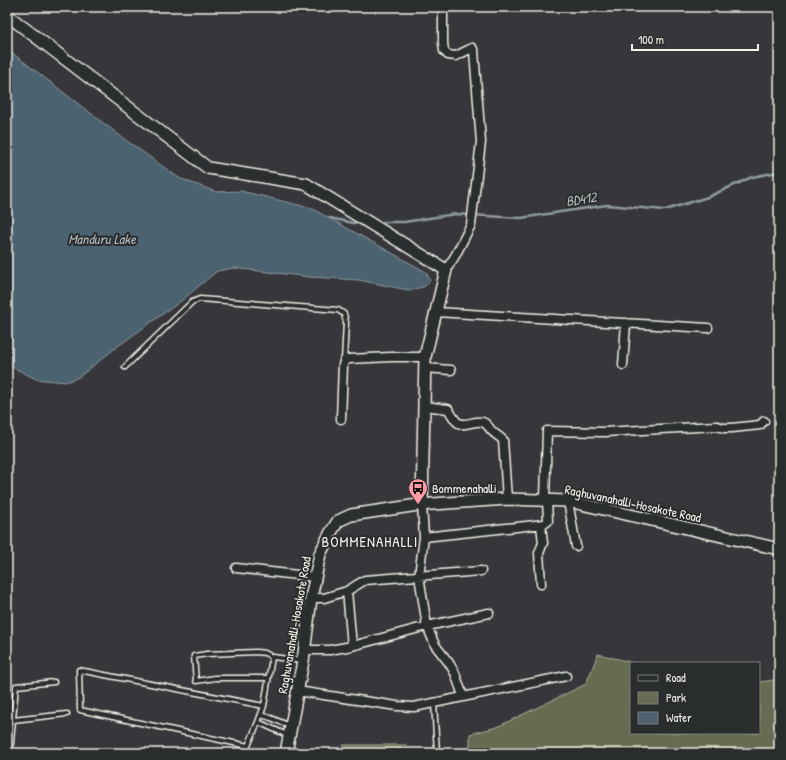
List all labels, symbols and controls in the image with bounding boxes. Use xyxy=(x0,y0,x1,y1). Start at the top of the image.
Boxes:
scale bar xyxy=(632,26,758,52)
text: 100 m xyxy=(638,31,664,48)
water label: BD412 xyxy=(564,187,599,210)
water label: Manduru Lake xyxy=(68,229,137,248)
bus stop icon: Bommenahalli xyxy=(407,477,429,505)
place label: Bommenahalli xyxy=(432,479,497,497)
street label: Raghuvanahalli-Hosakote Road xyxy=(563,480,703,526)
district label: BOMMENAHALLI xyxy=(322,531,418,552)
street label: Raghuvanahalli-Hosakote Road xyxy=(273,555,315,695)
legend xyxy=(630,662,760,734)
text: Road xyxy=(666,669,686,686)
text: Park xyxy=(666,689,686,706)
text: Water xyxy=(666,709,692,726)

